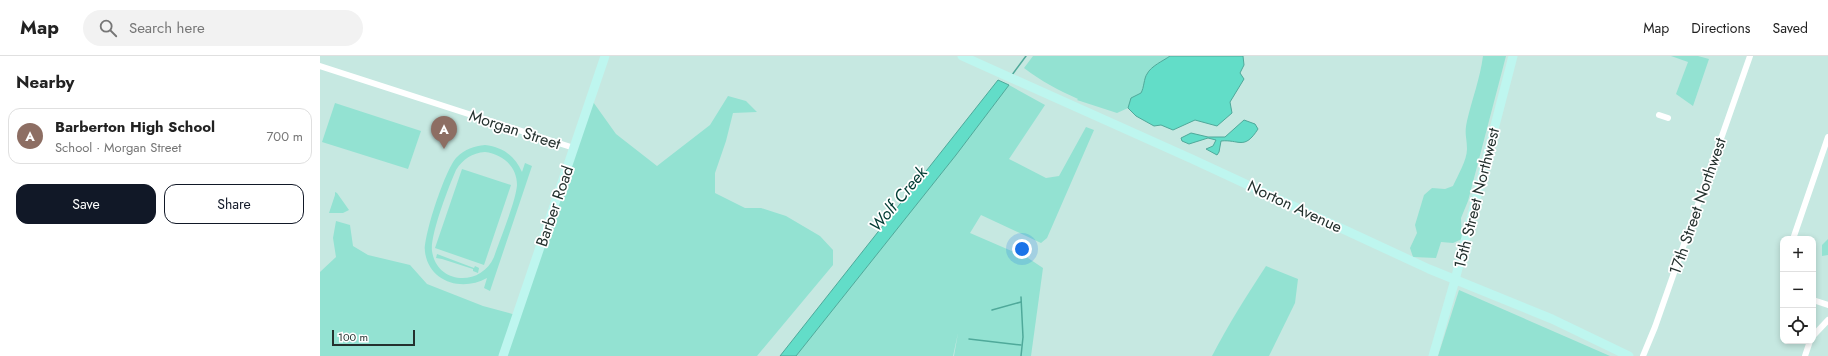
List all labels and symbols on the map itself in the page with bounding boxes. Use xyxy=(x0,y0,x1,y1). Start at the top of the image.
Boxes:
street label: Morgan Street xyxy=(466,104,564,155)
pin: A xyxy=(431,116,457,149)
street label: 15th Street Northwest xyxy=(1448,125,1505,271)
street label: 17th Street Northwest xyxy=(1663,134,1732,278)
water label: Wolf Creek xyxy=(864,161,933,237)
street label: Barber Road xyxy=(530,163,579,250)
street label: Norton Avenue xyxy=(1244,174,1346,238)
your location xyxy=(1012,239,1032,259)
scale bar xyxy=(332,328,415,347)

